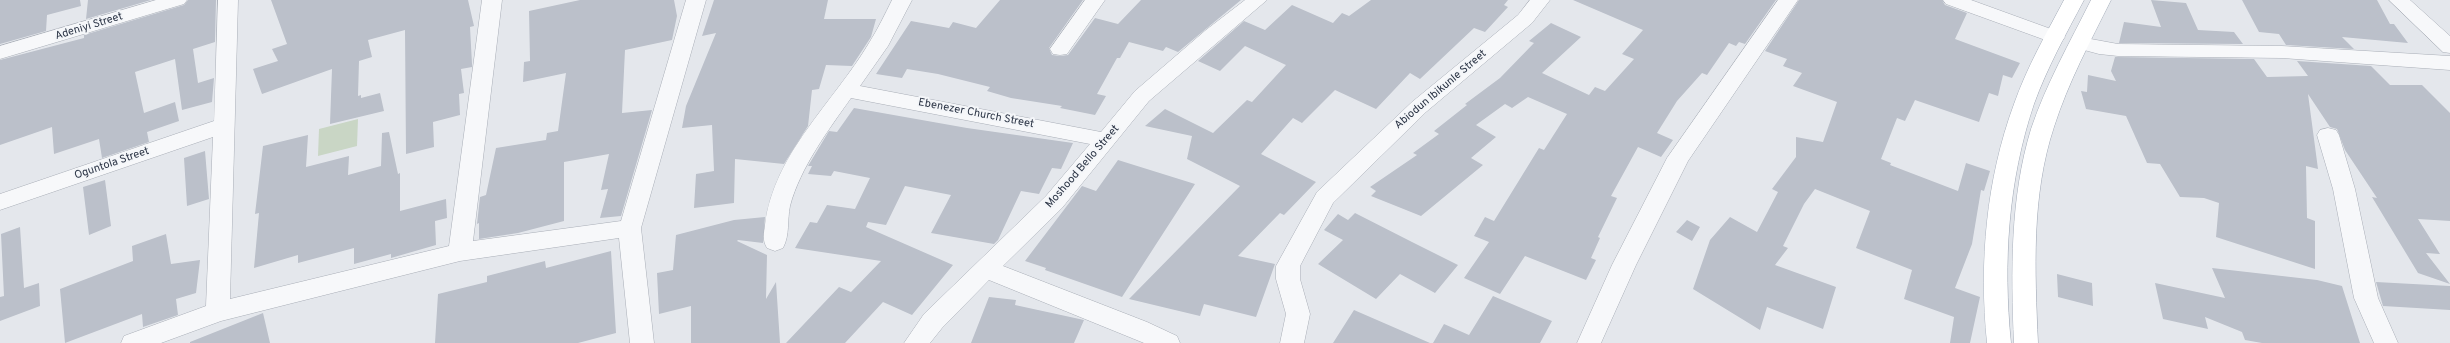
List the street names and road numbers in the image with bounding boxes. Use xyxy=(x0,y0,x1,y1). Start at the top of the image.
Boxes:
street label: Adeniyi Street xyxy=(54,10,124,44)
street label: Abiodun Ibikunle Street xyxy=(1392,48,1490,132)
street label: Ebenezer Church Street xyxy=(917,96,1035,132)
street label: Moshood Bello Street xyxy=(1043,123,1123,211)
street label: Oguntola Street xyxy=(73,145,151,183)

